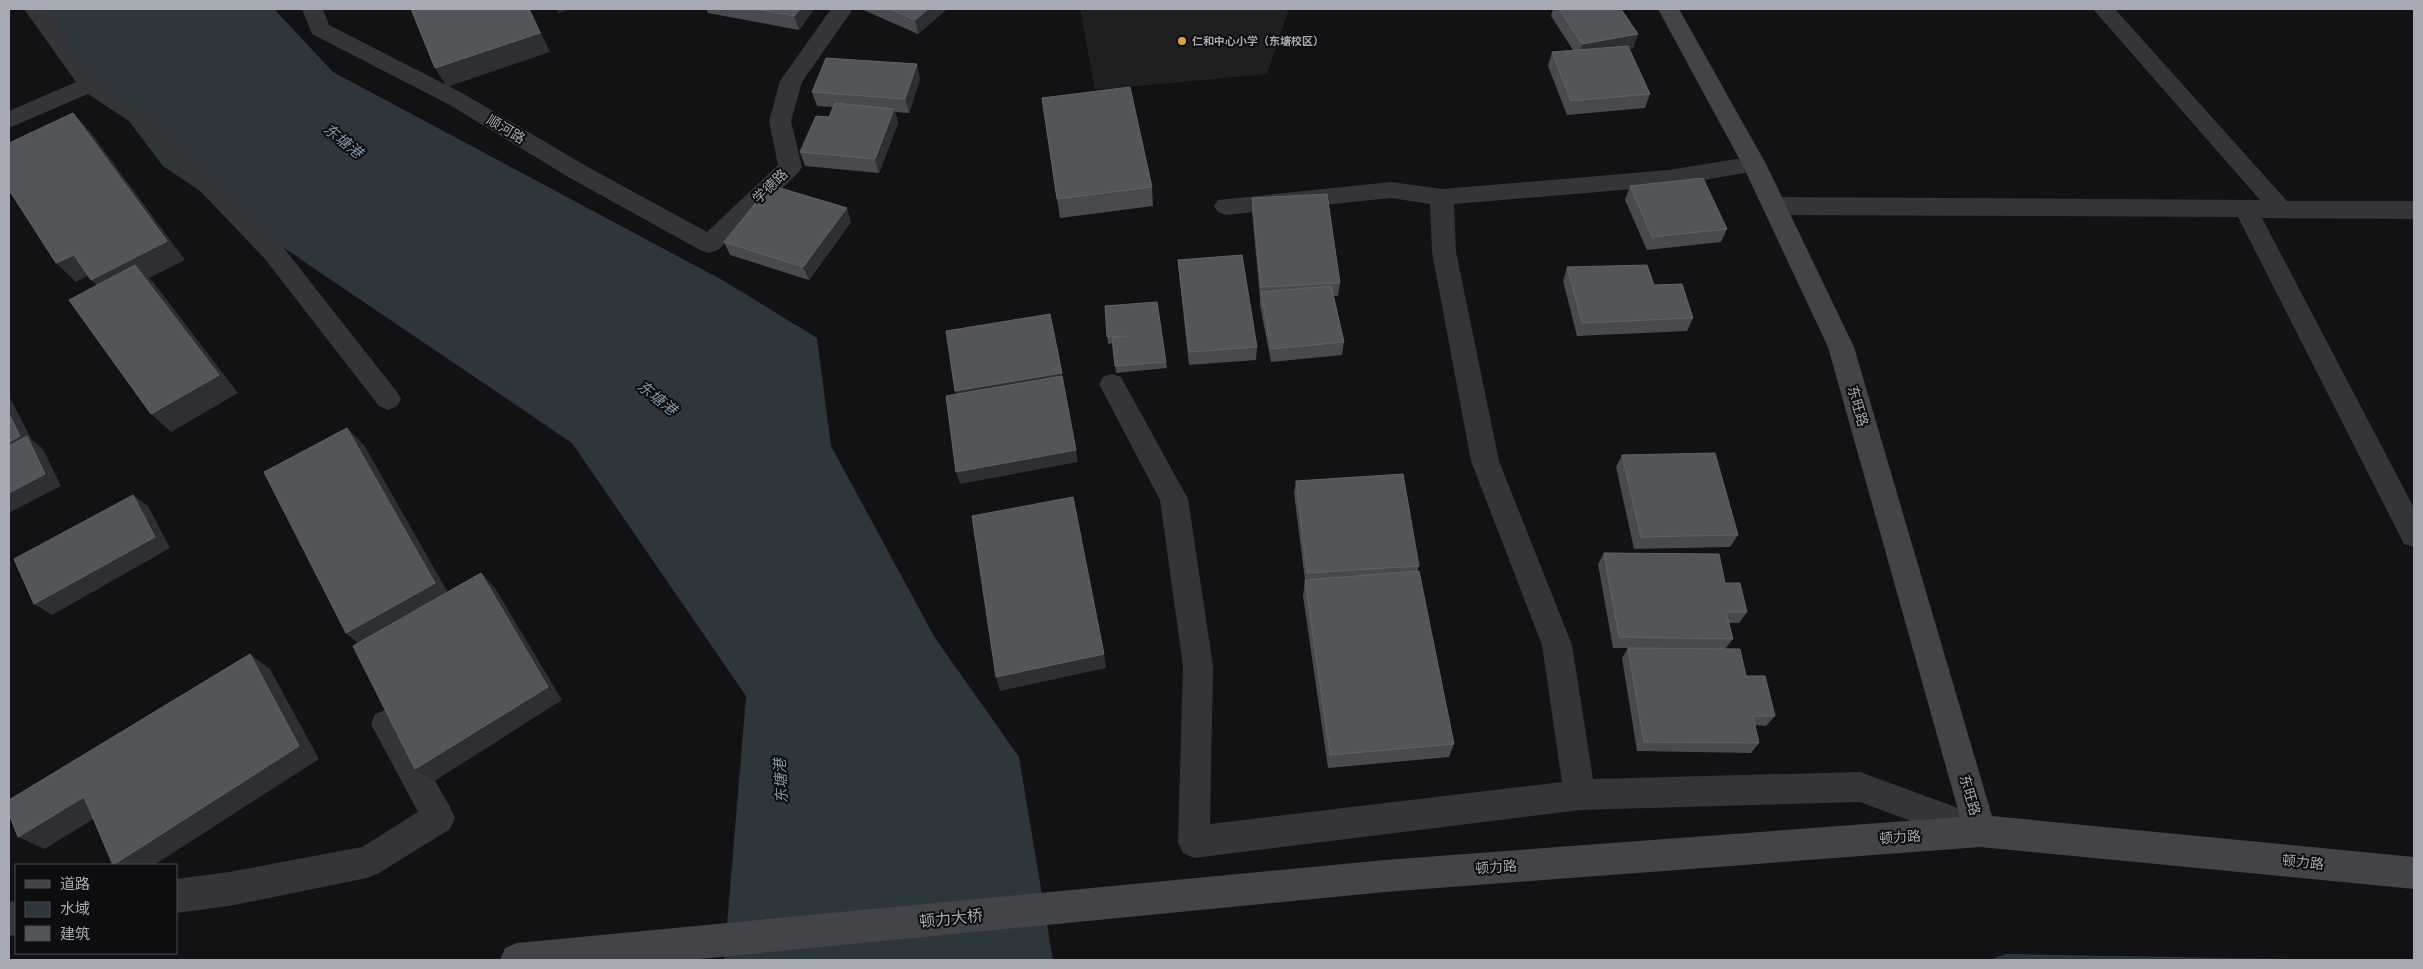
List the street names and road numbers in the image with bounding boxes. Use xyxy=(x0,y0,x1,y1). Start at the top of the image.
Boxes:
street label: 顺河路 xyxy=(484,111,528,147)
street label: 学德路 xyxy=(749,166,791,206)
street label: 东旺路 xyxy=(1845,384,1871,428)
street label: 东旺路 xyxy=(1957,773,1983,817)
street label: 顿力路 xyxy=(1878,828,1922,846)
street label: 顿力路 xyxy=(2281,852,2325,872)
street label: 顿力路 xyxy=(1474,858,1518,876)
street label: 顿力大桥 xyxy=(918,906,984,931)

